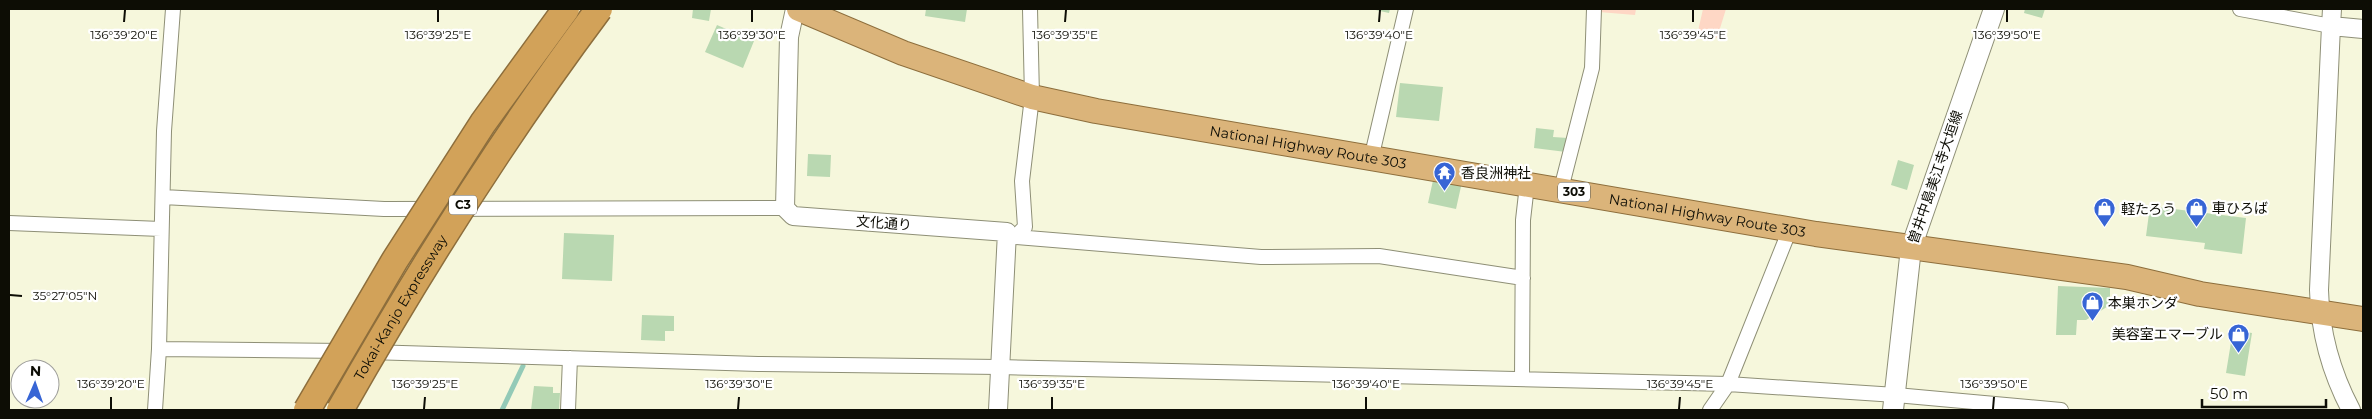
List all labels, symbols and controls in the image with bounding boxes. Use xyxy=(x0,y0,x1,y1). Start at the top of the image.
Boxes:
text: 136°39'20"E xyxy=(90,27,158,42)
text: 136°39'25"E xyxy=(405,27,471,42)
text: 136°39'30"E xyxy=(718,27,786,42)
text: 136°39'35"E xyxy=(1032,27,1098,42)
text: 136°39'40"E xyxy=(1345,27,1413,42)
text: 136°39'45"E xyxy=(1660,27,1726,42)
text: 136°39'50"E xyxy=(1973,27,2041,42)
street label: 曽井中島美江寺大垣線 xyxy=(1904,108,1966,246)
street label: National Highway Route 303 xyxy=(1208,122,1408,173)
temple icon: 香良洲神社 xyxy=(1433,161,1457,192)
place label: 香良洲神社 xyxy=(1461,164,1531,182)
road number: 303 xyxy=(1558,182,1590,202)
street label: National Highway Route 303 xyxy=(1608,190,1807,241)
road number: C3 xyxy=(449,196,477,214)
shop icon: 車ひろば xyxy=(2184,196,2208,227)
shop icon: 軽たろう xyxy=(2093,197,2117,228)
place label: 車ひろば xyxy=(2212,199,2268,217)
place label: 軽たろう xyxy=(2121,200,2176,218)
street label: 文化通り xyxy=(855,212,913,234)
street label: Tokai-Kanjo Expressway xyxy=(350,231,451,384)
text: 35°27'05"N xyxy=(33,288,97,303)
shop icon: 本巣ホンダ xyxy=(2080,291,2104,322)
place label: 本巣ホンダ xyxy=(2108,294,2178,312)
shop icon: 美容室エマーブル xyxy=(2227,322,2251,353)
place label: 美容室エマーブル xyxy=(2112,325,2223,343)
north arrow xyxy=(10,359,60,409)
text: N xyxy=(29,362,41,380)
text: 136°39'20"E xyxy=(77,376,145,391)
text: 136°39'25"E xyxy=(392,376,458,391)
text: 136°39'30"E xyxy=(705,376,773,391)
text: 136°39'35"E xyxy=(1019,376,1085,391)
text: 136°39'40"E xyxy=(1332,376,1400,391)
text: 136°39'45"E xyxy=(1647,376,1713,391)
text: 136°39'50"E xyxy=(1960,376,2028,391)
scale bar xyxy=(2202,376,2326,408)
text: 50 m xyxy=(2210,384,2248,403)

